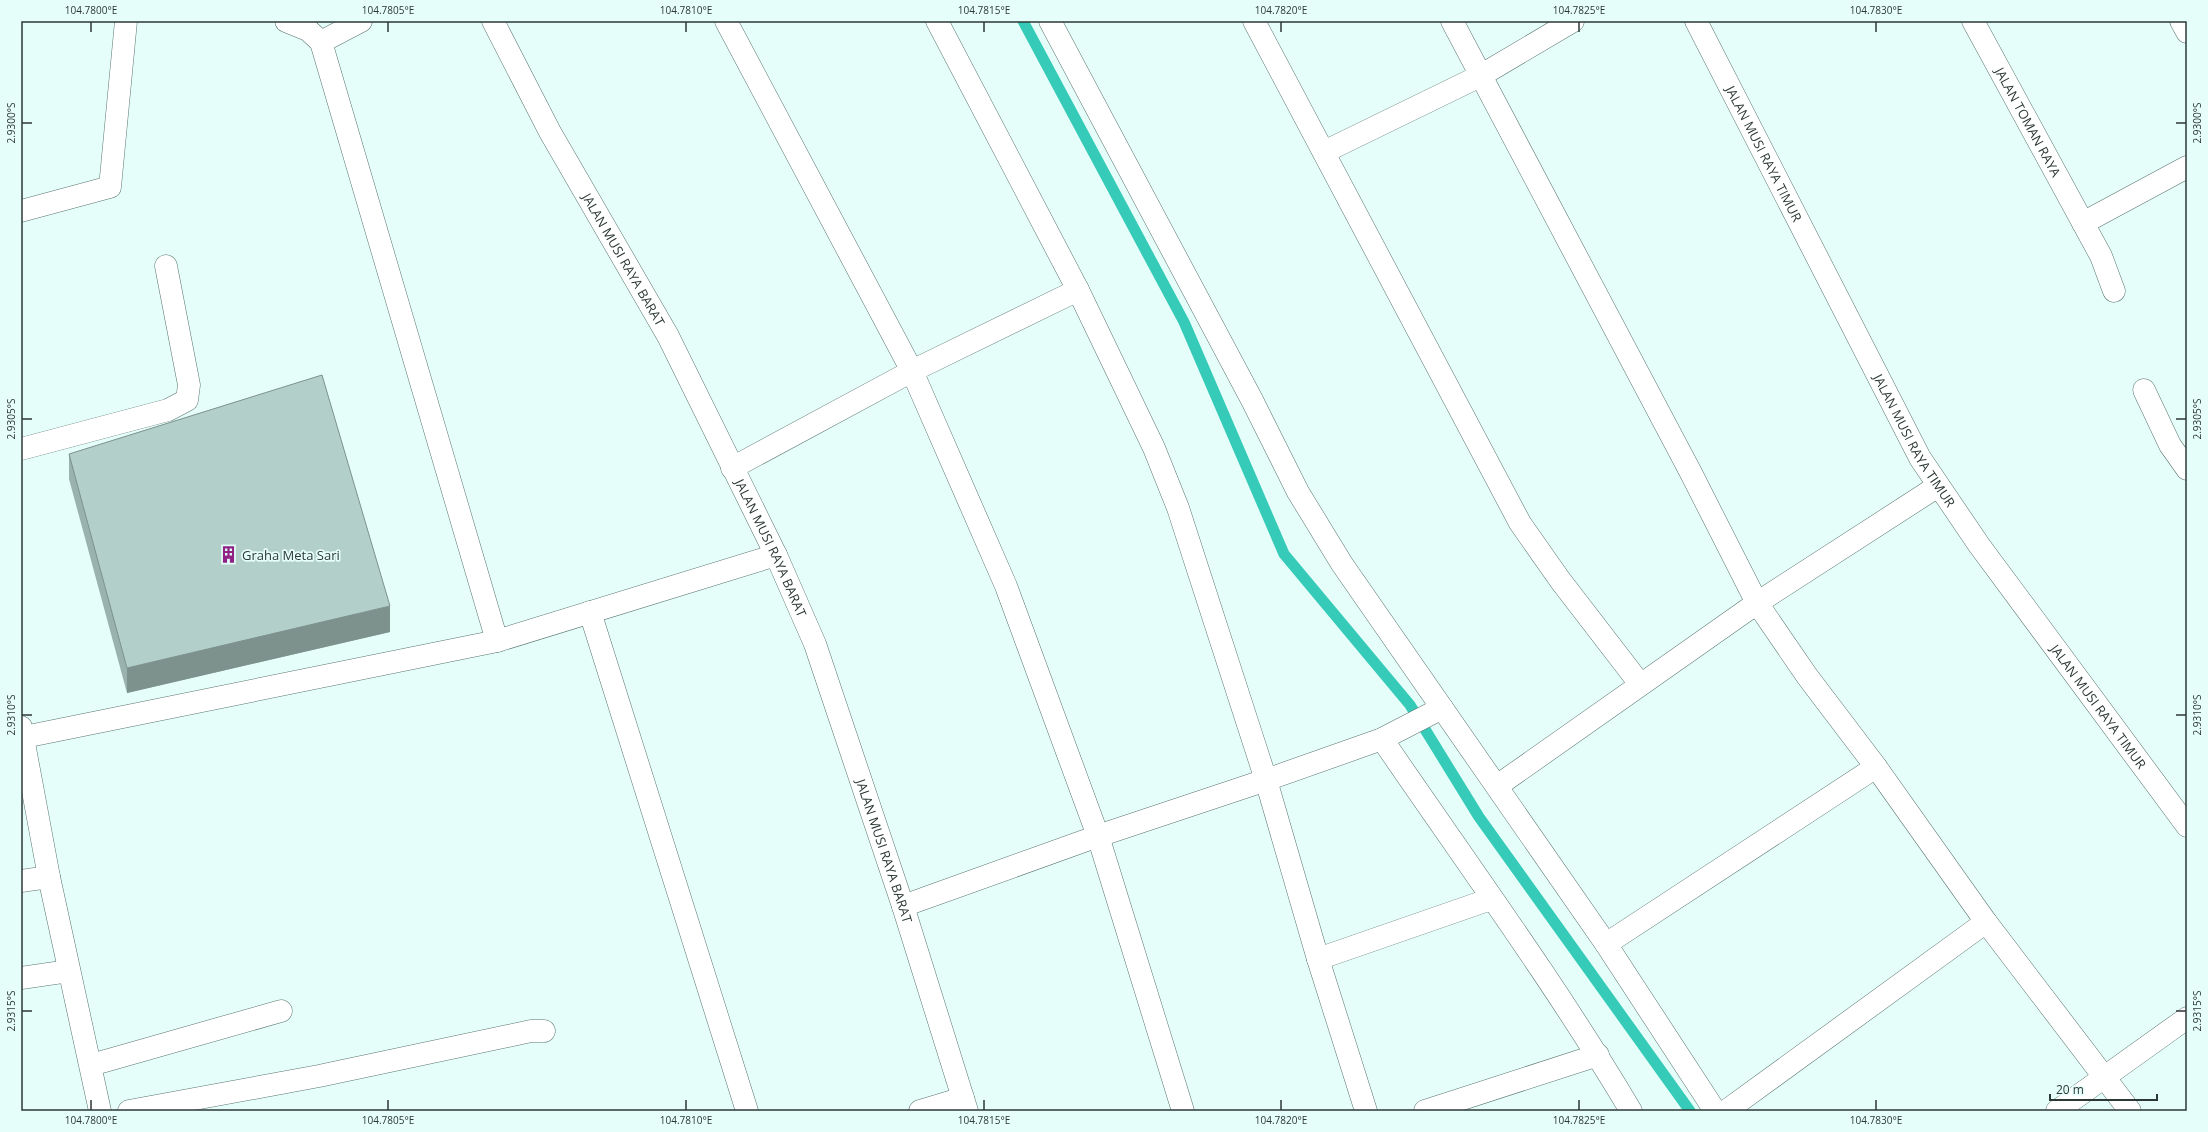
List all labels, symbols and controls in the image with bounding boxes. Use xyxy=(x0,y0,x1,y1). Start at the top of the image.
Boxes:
text: 104.7800°E xyxy=(65,3,117,17)
text: 104.7805°E xyxy=(362,3,414,17)
text: 104.7810°E xyxy=(660,3,712,17)
text: 104.7815°E xyxy=(958,3,1010,17)
text: 104.7820°E xyxy=(1255,3,1307,17)
text: 104.7825°E xyxy=(1553,3,1605,17)
text: 104.7830°E xyxy=(1850,3,1902,17)
street label: JALAN TOMAN RAYA xyxy=(1990,62,2065,181)
street label: JALAN MUSI RAYA TIMUR xyxy=(1721,81,1806,225)
text: 2.9300°S xyxy=(4,103,18,143)
text: 2.9300°S xyxy=(2190,103,2204,143)
street label: JALAN MUSI RAYA BARAT xyxy=(577,188,670,330)
street label: JALAN MUSI RAYA TIMUR xyxy=(1869,369,1960,510)
text: 2.9305°S xyxy=(4,399,18,439)
text: 2.9305°S xyxy=(2190,399,2204,439)
street label: JALAN MUSI RAYA BARAT xyxy=(730,474,811,620)
building icon: Graha Meta Sari xyxy=(219,545,239,565)
place label: Graha Meta Sari xyxy=(242,546,340,564)
street label: JALAN MUSI RAYA TIMUR xyxy=(2045,639,2150,772)
text: 2.9310°S xyxy=(4,695,18,735)
text: 2.9310°S xyxy=(2190,695,2204,735)
street label: JALAN MUSI RAYA BARAT xyxy=(851,775,917,926)
text: 2.9315°S xyxy=(4,991,18,1031)
text: 2.9315°S xyxy=(2190,991,2204,1031)
scale bar xyxy=(2050,1076,2157,1102)
text: 20 m xyxy=(2056,1081,2084,1098)
text: 104.7800°E xyxy=(65,1113,117,1127)
text: 104.7805°E xyxy=(362,1113,414,1127)
text: 104.7810°E xyxy=(660,1113,712,1127)
text: 104.7815°E xyxy=(958,1113,1010,1127)
text: 104.7820°E xyxy=(1255,1113,1307,1127)
text: 104.7825°E xyxy=(1553,1113,1605,1127)
text: 104.7830°E xyxy=(1850,1113,1902,1127)

